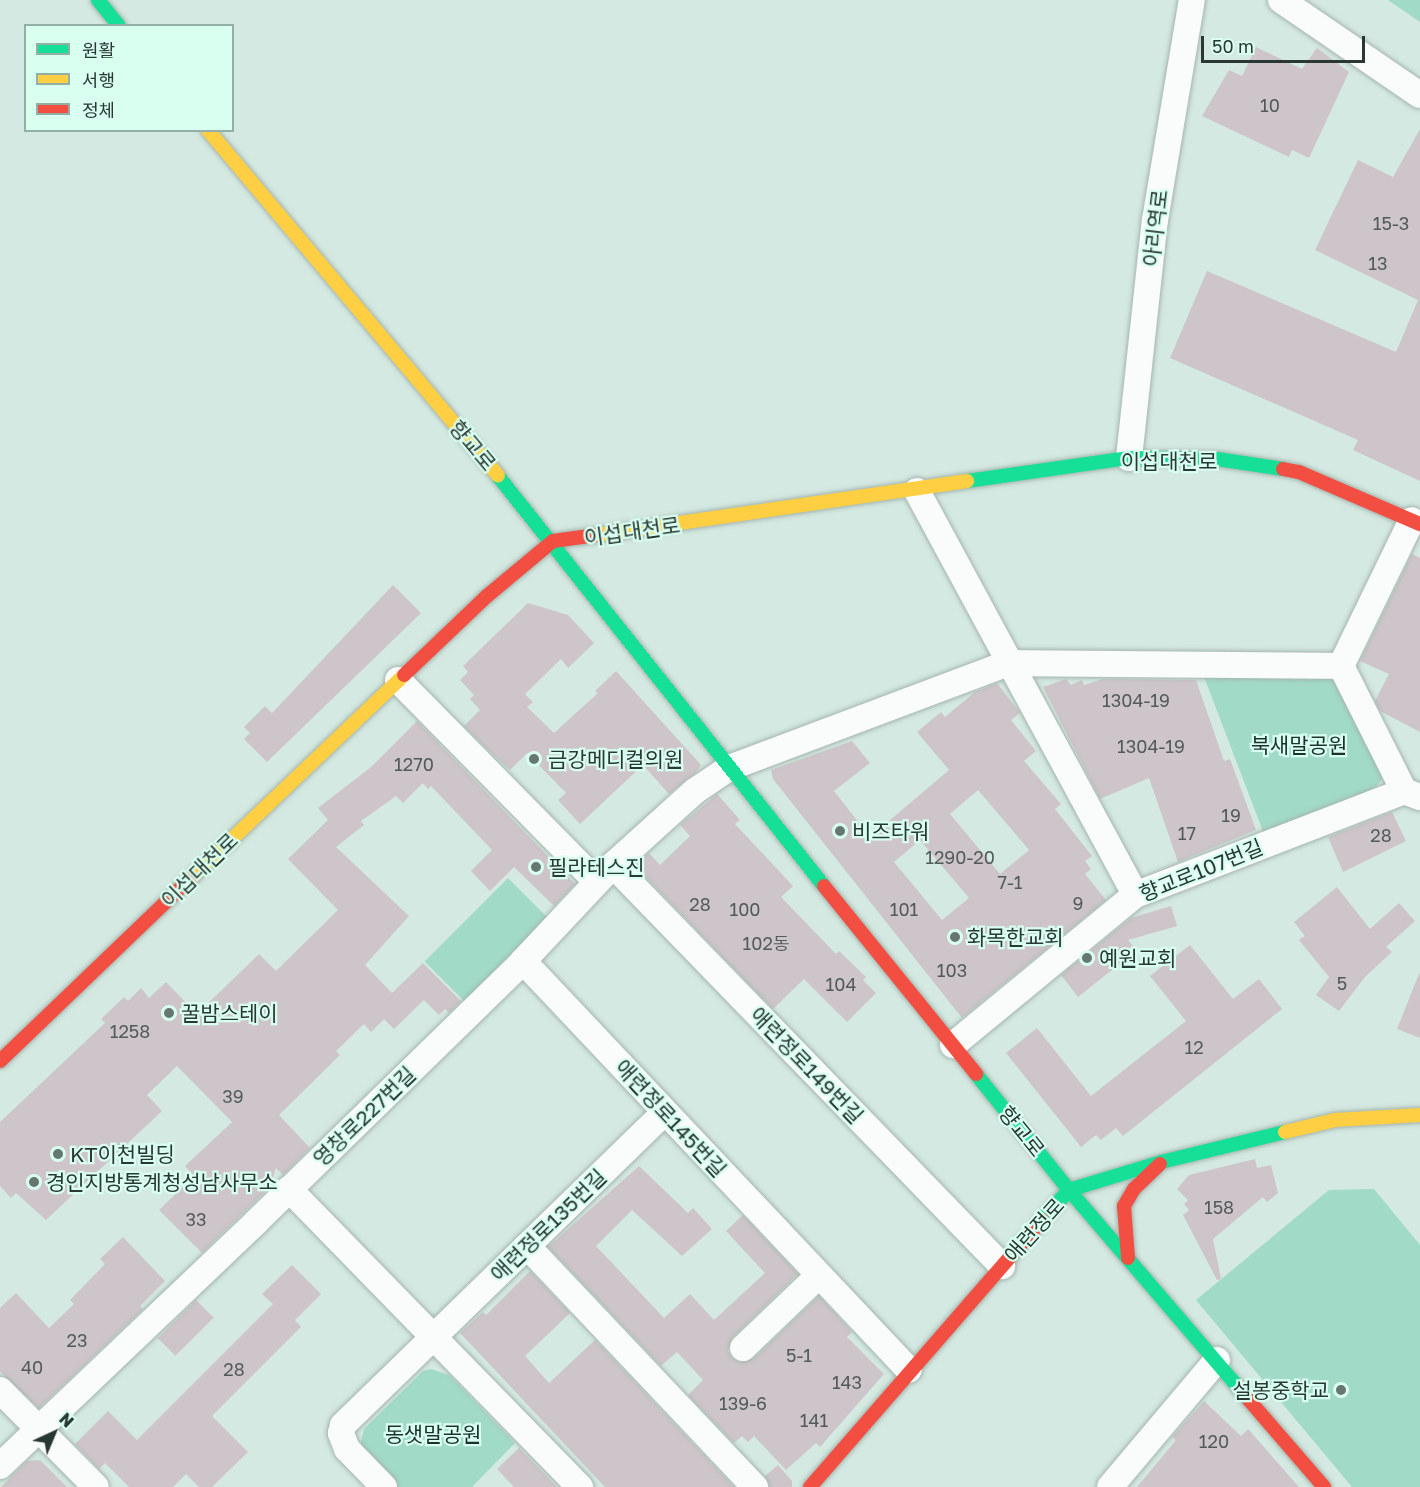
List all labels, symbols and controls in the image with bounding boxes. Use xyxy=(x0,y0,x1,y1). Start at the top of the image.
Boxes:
legend xyxy=(24,24,234,132)
scale bar xyxy=(1204,24,1368,62)
text: 50 m xyxy=(1212,35,1254,57)
text: 원활 xyxy=(82,39,115,61)
text: 서행 xyxy=(82,69,115,91)
house number: 10 xyxy=(1260,94,1280,116)
text: 정체 xyxy=(82,99,115,121)
street label: 아리역로 xyxy=(1138,188,1172,268)
house number: 15-3 xyxy=(1373,212,1409,234)
house number: 13 xyxy=(1368,252,1388,274)
street label: 향교로 xyxy=(445,415,501,475)
street label: 이섭대천로 xyxy=(1121,448,1217,474)
street label: 이섭대천로 xyxy=(582,512,682,550)
house number: 1304-19 xyxy=(1102,689,1170,711)
park label: 북새말공원 xyxy=(1251,732,1347,758)
house number: 1304-19 xyxy=(1117,735,1185,757)
place label: 금강메디컬의원 xyxy=(548,746,683,772)
marker: 금강메디컬의원 xyxy=(525,750,543,768)
house number: 1270 xyxy=(394,753,434,775)
house number: 19 xyxy=(1221,804,1241,826)
place label: 비즈타워 xyxy=(852,818,929,844)
house number: 17 xyxy=(1178,822,1196,844)
marker: 비즈타워 xyxy=(833,824,847,838)
house number: 28 xyxy=(1370,824,1392,846)
street label: 이섭대천로 xyxy=(156,827,242,913)
street label: 향교로107번길 xyxy=(1136,834,1266,906)
house number: 1290-20 xyxy=(925,846,995,868)
place label: 필라테스진 xyxy=(548,854,645,880)
marker: 필라테스진 xyxy=(529,860,543,874)
house number: 7-1 xyxy=(997,871,1023,893)
house number: 9 xyxy=(1073,892,1083,914)
house number: 28 xyxy=(689,893,711,915)
house number: 100 xyxy=(729,898,761,920)
house number: 101 xyxy=(890,898,918,920)
place label: 화목한교회 xyxy=(967,924,1064,950)
marker: 화목한교회 xyxy=(948,930,962,944)
house number: 102동 xyxy=(743,932,789,954)
place label: 예원교회 xyxy=(1099,945,1176,971)
marker: 예원교회 xyxy=(1080,951,1094,965)
house number: 103 xyxy=(937,959,967,981)
house number: 5 xyxy=(1337,972,1347,994)
house number: 104 xyxy=(826,973,856,995)
place label: 꿀밤스테이 xyxy=(181,1000,278,1026)
street label: 애련정로149번길 xyxy=(745,1002,869,1128)
marker: 꿀밤스테이 xyxy=(162,1006,176,1020)
house number: 1258 xyxy=(110,1020,150,1042)
house number: 12 xyxy=(1184,1036,1204,1058)
street label: 애련정로145번길 xyxy=(610,1054,732,1182)
street label: 영창로227번길 xyxy=(308,1061,420,1171)
house number: 39 xyxy=(222,1085,244,1107)
street label: 향교로 xyxy=(994,1101,1050,1161)
place label: KT이천빌딩 xyxy=(70,1141,175,1167)
marker: KT이천빌딩 xyxy=(51,1147,65,1161)
street label: 애련정로135번길 xyxy=(485,1164,611,1286)
place label: 경인지방통계청성남사무소 xyxy=(46,1169,278,1195)
marker: 경인지방통계청성남사무소 xyxy=(27,1175,41,1189)
street label: 애련정로 xyxy=(999,1193,1069,1267)
house number: 158 xyxy=(1204,1196,1234,1218)
house number: 33 xyxy=(185,1208,207,1230)
house number: 23 xyxy=(67,1329,87,1351)
house number: 5-1 xyxy=(786,1344,812,1366)
house number: 40 xyxy=(21,1356,43,1378)
house number: 28 xyxy=(223,1358,245,1380)
house number: 143 xyxy=(832,1371,862,1393)
place label: 설봉중학교 xyxy=(1232,1377,1329,1403)
marker: 설봉중학교 xyxy=(1334,1383,1348,1397)
house number: 139-6 xyxy=(719,1392,767,1414)
north arrow xyxy=(24,1403,84,1463)
text: N xyxy=(55,1409,78,1431)
house number: 141 xyxy=(800,1409,828,1431)
park label: 동샛말공원 xyxy=(385,1421,481,1447)
house number: 120 xyxy=(1199,1430,1229,1452)

